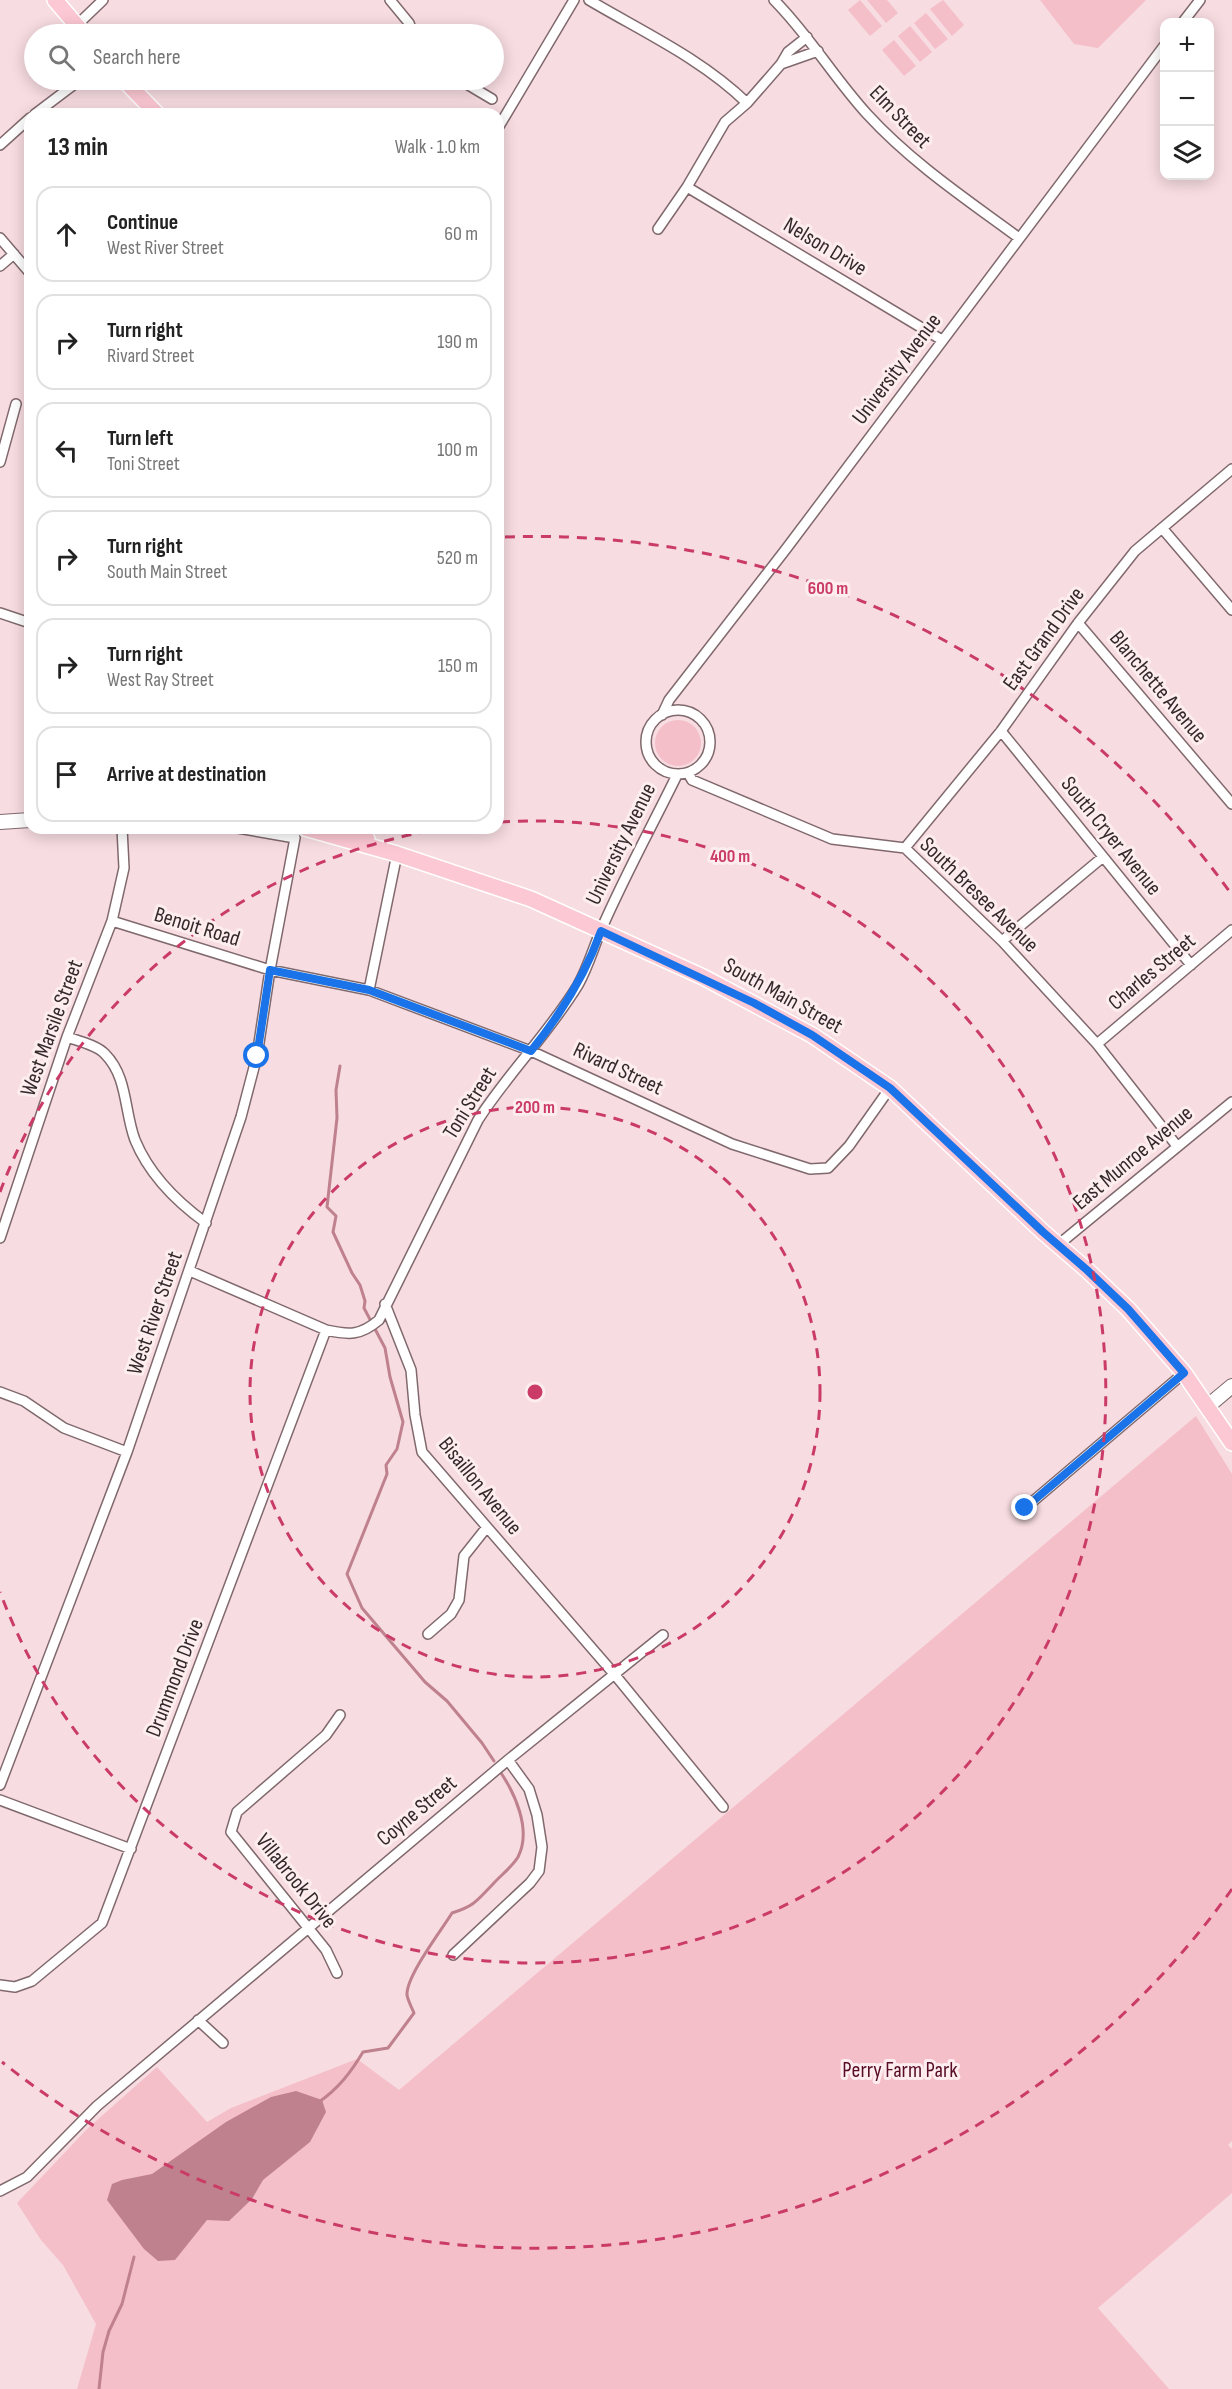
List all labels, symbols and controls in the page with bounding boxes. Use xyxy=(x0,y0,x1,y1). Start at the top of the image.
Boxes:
map controls xyxy=(1160,18,1214,180)
button: + xyxy=(1160,18,1214,72)
search box xyxy=(24,24,504,90)
icon: search xyxy=(45,41,78,74)
text: Search here xyxy=(93,44,180,71)
button: − xyxy=(1160,72,1214,126)
street label: Elm Street xyxy=(863,80,937,154)
button: layers xyxy=(1160,126,1214,180)
text: 13 min xyxy=(48,132,108,163)
text: Walk · 1.0 km xyxy=(395,135,480,159)
text: Continue xyxy=(107,209,178,236)
street label: Nelson Drive xyxy=(778,212,872,282)
icon: ahead xyxy=(50,218,83,251)
text: 60 m xyxy=(444,222,478,246)
text: West River Street xyxy=(107,236,224,260)
street label: University Avenue xyxy=(846,308,948,430)
text: Turn right xyxy=(107,317,183,344)
icon: right xyxy=(50,326,83,359)
text: 190 m xyxy=(437,330,478,354)
text: Rivard Street xyxy=(107,344,194,368)
text: Turn left xyxy=(107,425,173,452)
icon: left xyxy=(50,434,83,467)
text: 100 m xyxy=(437,438,478,462)
text: Toni Street xyxy=(107,452,180,476)
text: Turn right xyxy=(107,533,183,560)
icon: right xyxy=(50,542,83,575)
text: 520 m xyxy=(437,546,478,570)
text: South Main Street xyxy=(107,560,227,584)
text: 600 m xyxy=(808,578,848,599)
street label: East Grand Drive xyxy=(997,582,1091,696)
street label: Blanchette Avenue xyxy=(1103,625,1213,749)
text: Turn right xyxy=(107,641,183,668)
icon: right xyxy=(50,650,83,683)
text: 150 m xyxy=(438,654,478,678)
text: West Ray Street xyxy=(107,668,214,692)
icon: arrive xyxy=(50,758,83,791)
text: Arrive at destination xyxy=(107,761,266,788)
street label: South Cryer Avenue xyxy=(1055,771,1167,901)
street label: University Avenue xyxy=(580,779,662,909)
street label: South Bresee Avenue xyxy=(914,832,1044,958)
text: 400 m xyxy=(710,846,750,867)
street label: Benoit Road xyxy=(151,901,243,953)
street label: Charles Street xyxy=(1103,928,1201,1016)
street label: South Main Street xyxy=(719,952,848,1040)
street label: West Marsile Street xyxy=(15,956,89,1100)
street label: Rivard Street xyxy=(569,1036,667,1102)
route start xyxy=(243,1042,269,1068)
street label: Toni Street xyxy=(437,1062,503,1144)
text: 200 m xyxy=(515,1097,555,1118)
street label: East Munroe Avenue xyxy=(1068,1100,1198,1216)
street label: West River Street xyxy=(121,1248,189,1378)
centre of rings xyxy=(525,1382,545,1402)
street label: Bisaillon Avenue xyxy=(432,1432,528,1540)
route end xyxy=(1011,1494,1037,1520)
street label: Drummond Drive xyxy=(140,1615,210,1741)
street label: Coyne Street xyxy=(372,1770,463,1852)
street label: Villabrook Drive xyxy=(250,1828,342,1934)
park label: Perry Farm Park xyxy=(842,2057,958,2084)

